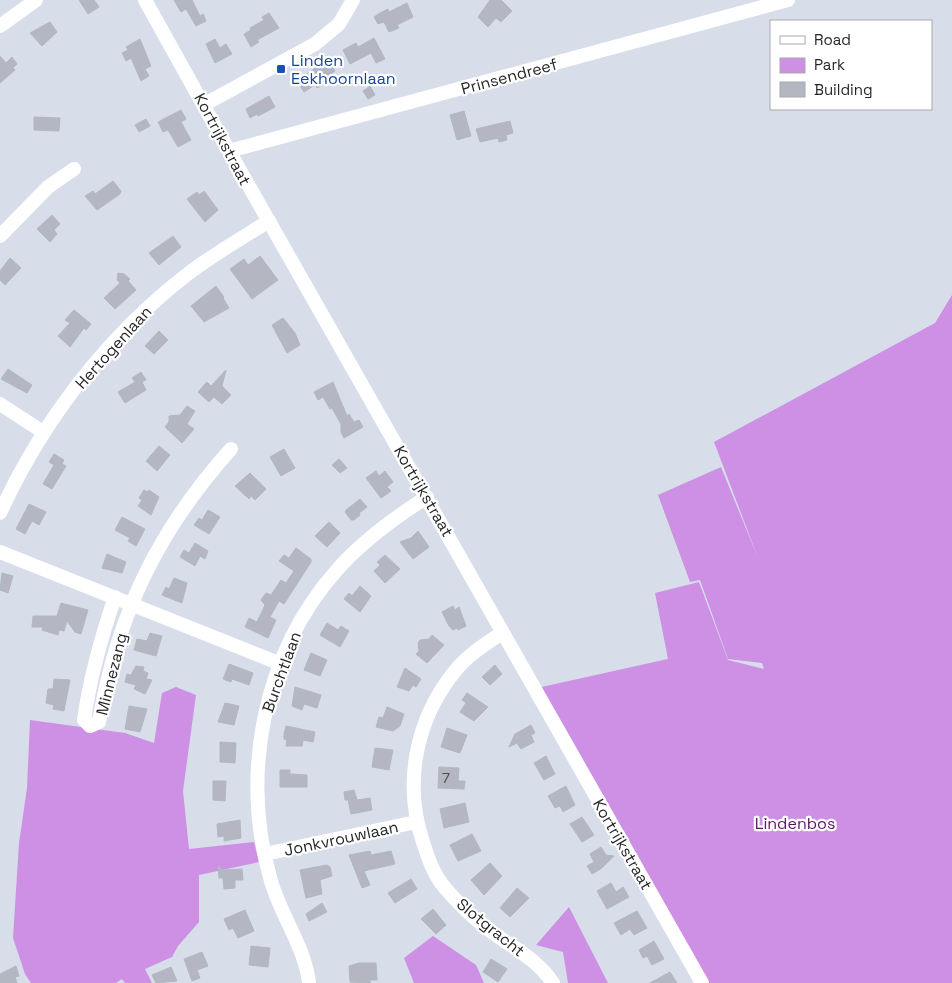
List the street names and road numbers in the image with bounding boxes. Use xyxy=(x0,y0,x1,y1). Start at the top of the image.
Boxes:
street label: Prinsendreef xyxy=(459,54,560,99)
street label: Kortrijkstraat xyxy=(189,89,256,189)
street label: Hertogenlaan xyxy=(71,301,156,393)
street label: Kortrijkstraat xyxy=(389,442,458,541)
street label: Burchtlaan xyxy=(257,629,306,716)
street label: Minnezang xyxy=(91,631,132,717)
street label: Kortrijkstraat xyxy=(588,795,657,894)
street label: Jonkvrouwlaan xyxy=(282,816,400,861)
street label: Slotgracht xyxy=(452,893,529,961)

